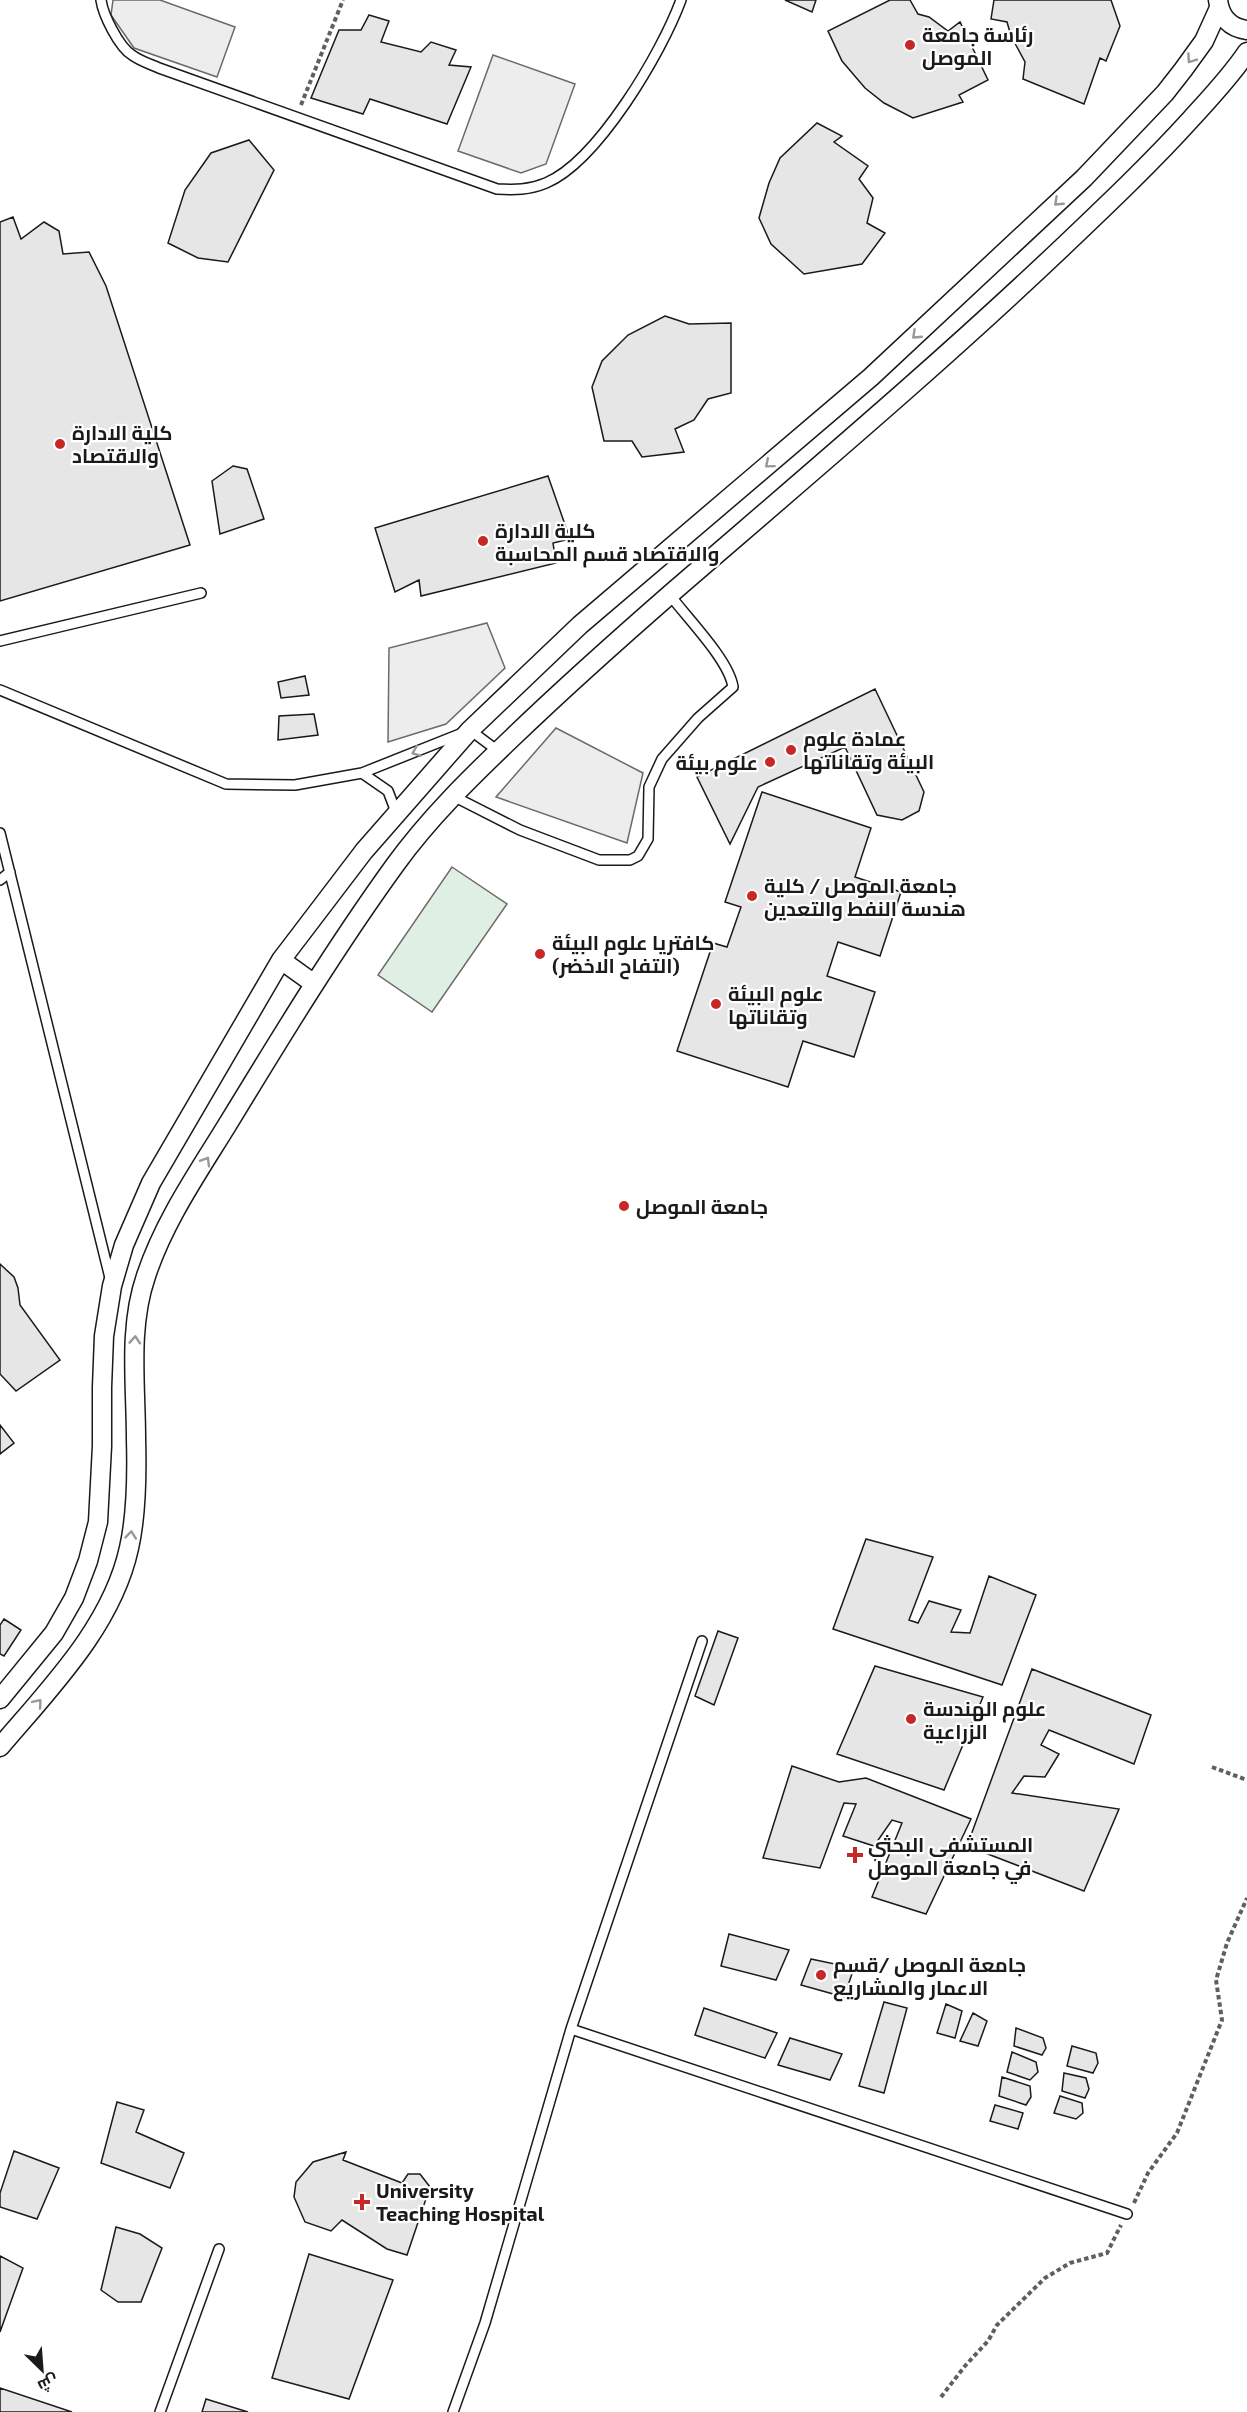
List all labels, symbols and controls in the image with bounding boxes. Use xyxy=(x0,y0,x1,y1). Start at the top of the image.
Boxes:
place label: رئاسة جامعة الموصل xyxy=(922,22,1034,70)
marker: رئاسة جامعة الموصل xyxy=(903,38,917,52)
one-way arrow xyxy=(1187,53,1198,64)
one-way arrow xyxy=(1055,195,1065,206)
one-way arrow xyxy=(912,328,923,339)
place label: كلية الادارة والاقتصاد xyxy=(72,420,173,468)
marker: كلية الادارة والاقتصاد xyxy=(53,437,67,451)
one-way arrow xyxy=(765,457,776,468)
place label: كلية الادارة والاقتصاد قسم المحاسبة xyxy=(495,518,719,568)
marker: كلية الادارة والاقتصاد قسم المحاسبة xyxy=(476,534,490,548)
place label: عمادة علوم البيئة وتقاناتها xyxy=(803,726,934,775)
marker: عمادة علوم البيئة وتقاناتها xyxy=(784,743,798,757)
one-way arrow xyxy=(411,745,422,757)
place label: علوم بيئة xyxy=(676,750,758,777)
marker: علوم بيئة xyxy=(763,755,777,769)
place label: جامعة الموصل / كلية هندسة النفط والتعدين xyxy=(764,873,966,921)
marker: جامعة الموصل / كلية هندسة النفط والتعدين xyxy=(745,889,759,903)
place label: كافتريا علوم البيئة (التفاح الاخضر) xyxy=(552,930,714,980)
marker: كافتريا علوم البيئة (التفاح الاخضر) xyxy=(533,947,547,961)
place label: علوم البيئة وتقاناتها xyxy=(728,981,824,1030)
marker: علوم البيئة وتقاناتها xyxy=(709,997,723,1011)
one-way arrow xyxy=(198,1157,210,1167)
place label: جامعة الموصل xyxy=(636,1194,768,1219)
marker: جامعة الموصل xyxy=(617,1199,631,1213)
one-way arrow xyxy=(128,1336,141,1345)
one-way arrow xyxy=(124,1530,137,1539)
place label: علوم الهندسة الزراعية xyxy=(923,1696,1046,1744)
one-way arrow xyxy=(31,1699,42,1710)
marker: علوم الهندسة الزراعية xyxy=(904,1712,918,1726)
place label: المستشفى البحثي في جامعة الموصل xyxy=(868,1832,1033,1884)
marker: المستشفى البحثي في جامعة الموصل xyxy=(846,1846,864,1864)
place label: جامعة الموصل /قسم الاعمار والمشاريع xyxy=(833,1952,1026,2002)
marker: جامعة الموصل /قسم الاعمار والمشاريع xyxy=(814,1968,828,1982)
place label: University Teaching Hospital xyxy=(376,2178,545,2225)
marker: University Teaching Hospital xyxy=(353,2193,371,2211)
north arrow xyxy=(12,2340,72,2400)
text: ش xyxy=(35,2370,62,2397)

